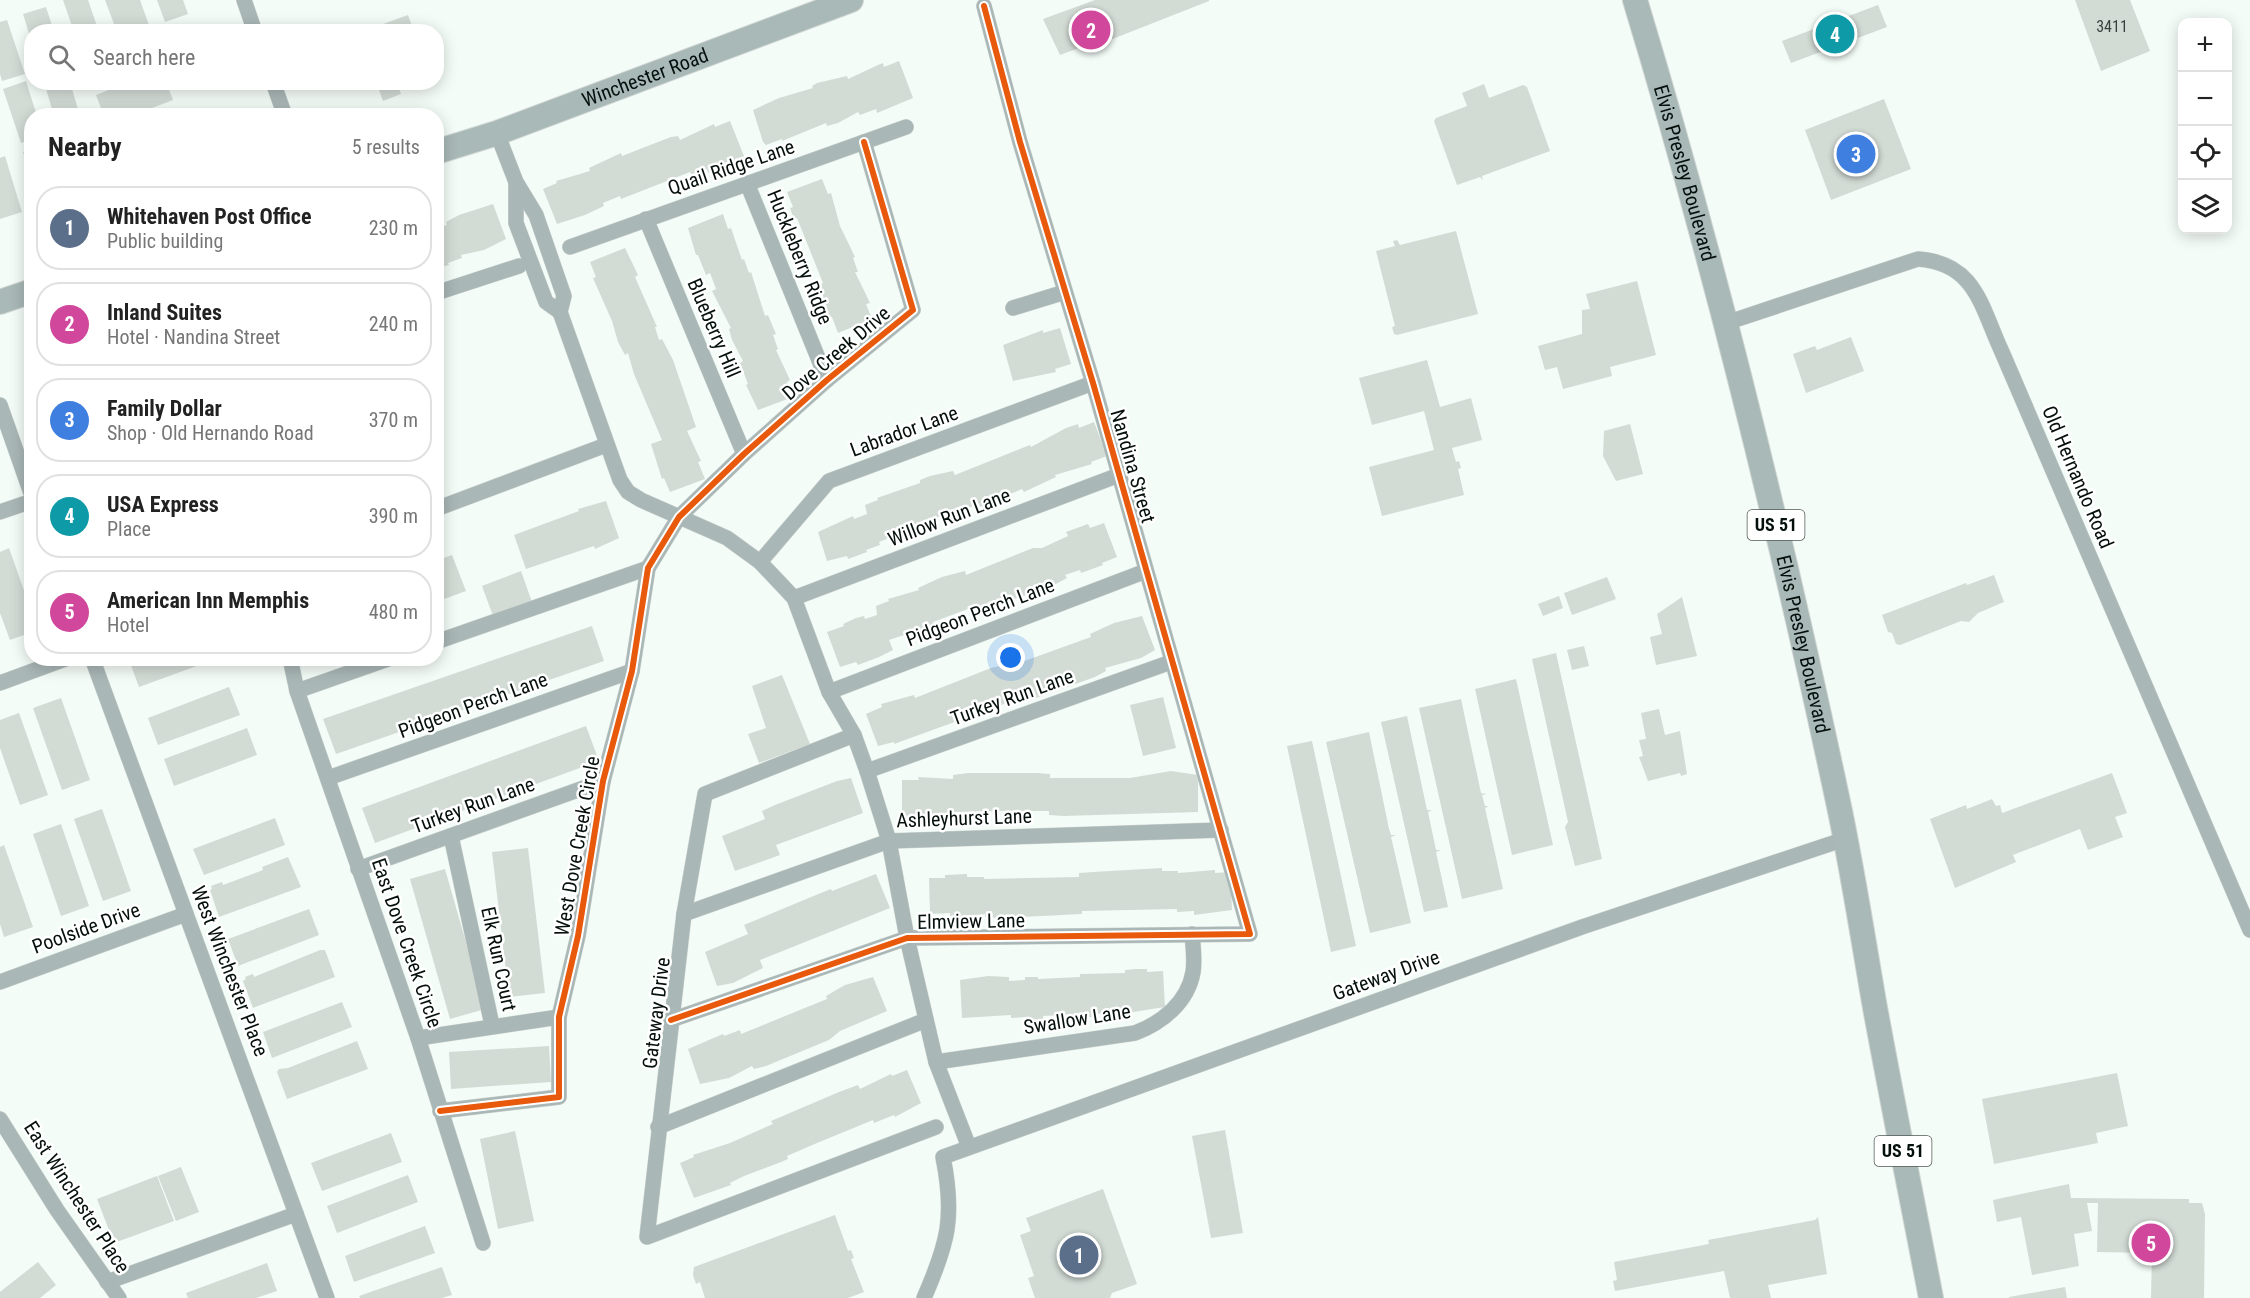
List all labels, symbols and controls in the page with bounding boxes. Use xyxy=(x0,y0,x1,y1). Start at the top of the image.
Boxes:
pin: 2 xyxy=(1072,8,1110,52)
pin: 4 xyxy=(1816,12,1854,57)
house number: 3411 xyxy=(2096,17,2128,36)
map controls xyxy=(2178,18,2232,234)
button: + xyxy=(2178,18,2232,72)
search box xyxy=(24,24,444,90)
icon: search xyxy=(45,41,78,74)
street label: Winchester Road xyxy=(578,43,712,112)
text: Search here xyxy=(93,45,195,70)
button: − xyxy=(2178,72,2232,126)
street label: Elvis Presley Boulevard xyxy=(1649,82,1721,264)
button: locate xyxy=(2178,126,2232,180)
text: Nearby xyxy=(48,132,122,162)
pin: 3 xyxy=(1836,132,1876,176)
street label: Quail Ridge Lane xyxy=(665,134,797,200)
text: 5 results xyxy=(352,135,420,159)
button: layers xyxy=(2178,180,2232,234)
street label: Huckleberry Ridge xyxy=(762,186,838,328)
text: Whitehaven Post Office xyxy=(107,204,311,229)
text: 1 xyxy=(64,216,75,240)
text: 230 m xyxy=(369,216,418,240)
text: Public building xyxy=(107,229,223,253)
street label: Blueberry Hill xyxy=(682,275,746,381)
text: Inland Suites xyxy=(107,300,222,325)
street label: Dove Creek Drive xyxy=(777,301,895,405)
text: 2 xyxy=(64,312,75,336)
text: 240 m xyxy=(369,312,418,336)
text: Hotel · Nandina Street xyxy=(107,325,280,349)
text: Family Dollar xyxy=(107,396,222,421)
street label: Labrador Lane xyxy=(847,400,961,462)
street label: Old Hernando Road xyxy=(2037,402,2119,552)
street label: Nandina Street xyxy=(1105,407,1161,526)
text: 3 xyxy=(64,408,75,432)
text: 370 m xyxy=(369,408,418,432)
text: Shop · Old Hernando Road xyxy=(107,421,314,445)
street label: Willow Run Lane xyxy=(884,483,1014,551)
text: USA Express xyxy=(107,492,219,517)
text: 4 xyxy=(64,504,75,528)
text: 390 m xyxy=(369,504,418,528)
road number: US 51 xyxy=(1748,510,1804,540)
text: Place xyxy=(107,517,151,541)
street label: Elvis Presley Boulevard xyxy=(1771,553,1835,736)
street label: Pidgeon Perch Lane xyxy=(902,573,1058,651)
text: American Inn Memphis xyxy=(107,588,309,613)
text: 5 xyxy=(64,600,75,624)
text: 480 m xyxy=(369,600,418,624)
text: Hotel xyxy=(107,613,149,637)
your location xyxy=(996,643,1025,672)
street label: Turkey Run Lane xyxy=(947,664,1077,730)
street label: Pidgeon Perch Lane xyxy=(395,667,551,743)
street label: West Dove Creek Circle xyxy=(549,754,605,938)
street label: Turkey Run Lane xyxy=(408,772,538,838)
street label: Ashleyhurst Lane xyxy=(896,804,1032,832)
street label: East Dove Creek Circle xyxy=(367,855,447,1031)
street label: West Winchester Place xyxy=(186,882,274,1060)
street label: Poolside Drive xyxy=(29,897,143,959)
street label: Elk Run Court xyxy=(476,905,522,1014)
street label: Elmview Lane xyxy=(917,908,1025,934)
street label: Gateway Drive xyxy=(1329,945,1443,1005)
street label: Gateway Drive xyxy=(637,956,675,1070)
street label: Swallow Lane xyxy=(1022,999,1132,1039)
street label: East Winchester Place xyxy=(19,1117,135,1277)
road number: US 51 xyxy=(1874,1136,1932,1166)
pin: 5 xyxy=(2132,1220,2170,1266)
pin: 1 xyxy=(1060,1232,1098,1278)

